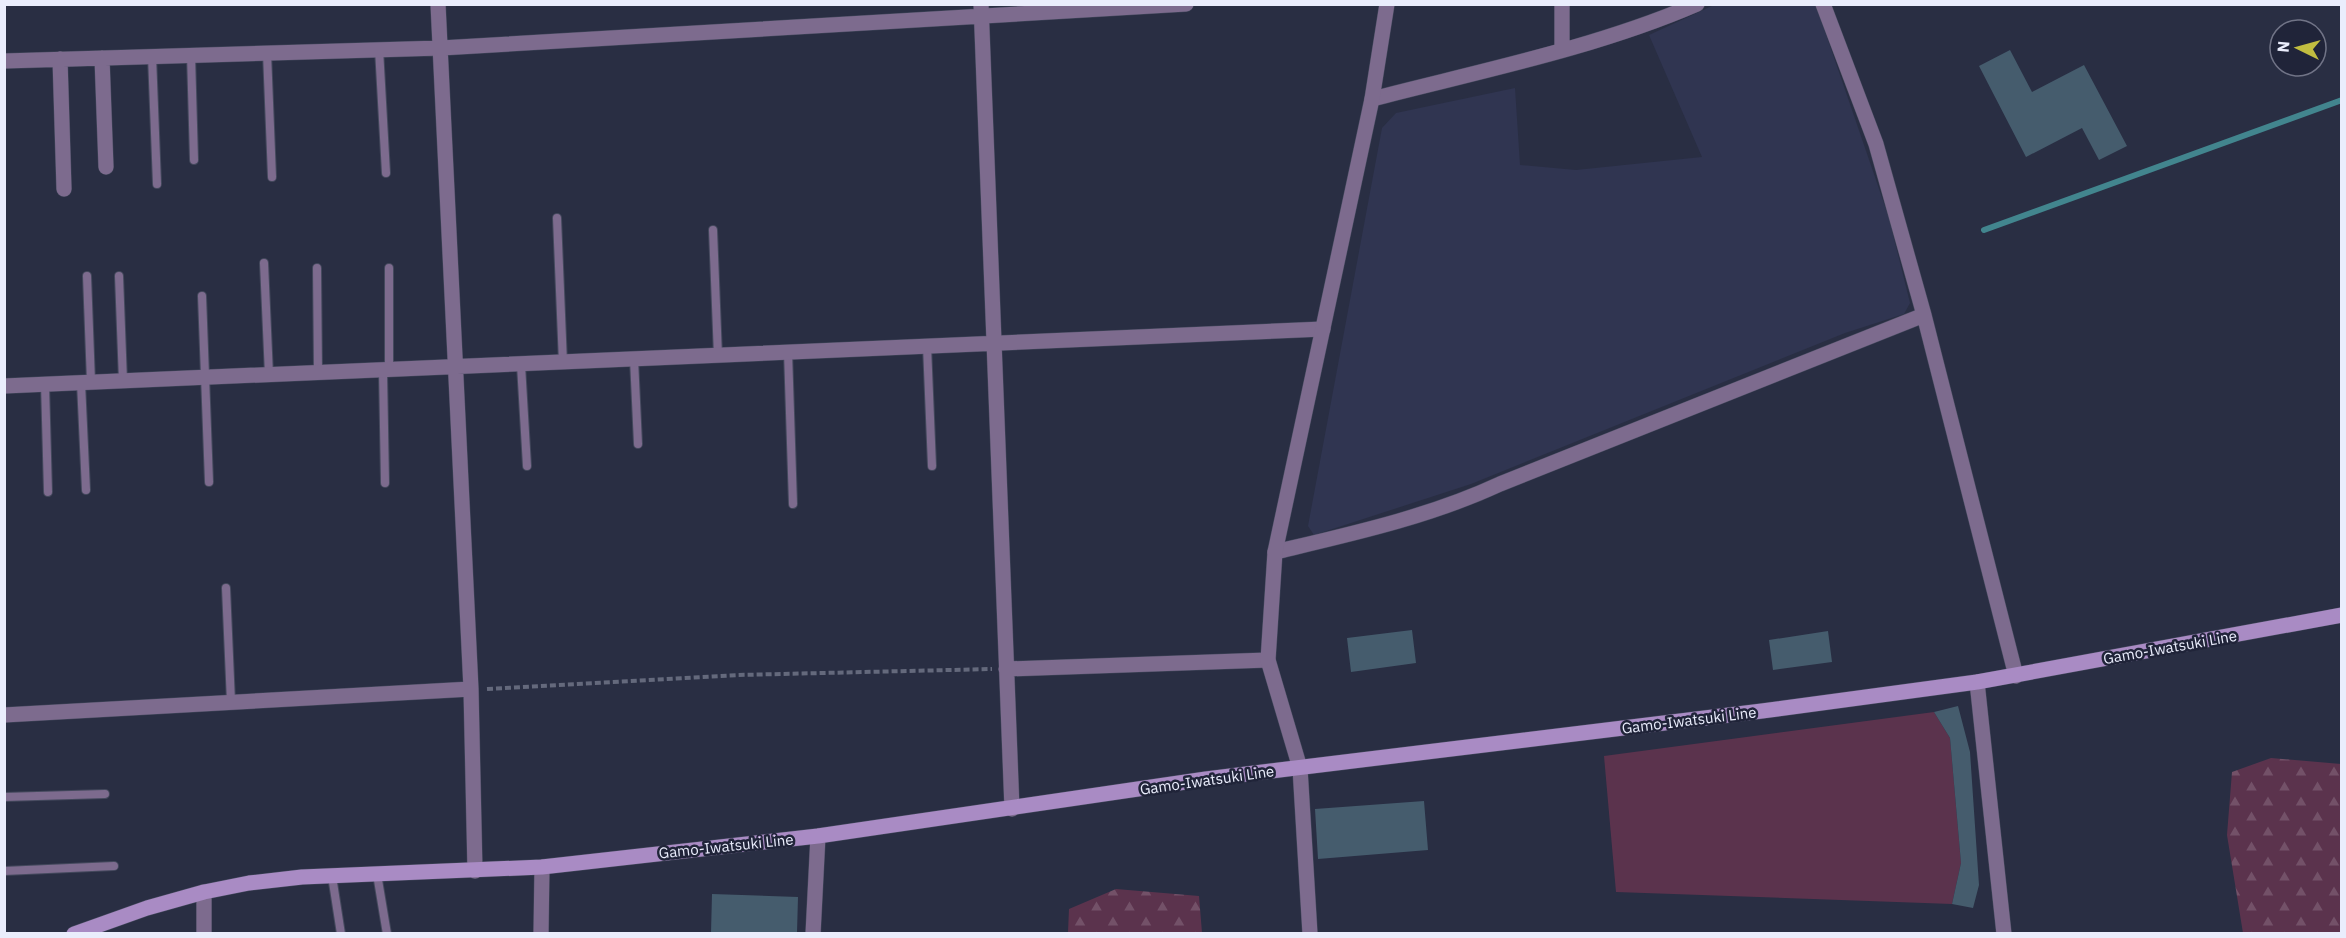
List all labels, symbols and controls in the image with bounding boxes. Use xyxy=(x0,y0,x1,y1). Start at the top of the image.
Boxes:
north arrow xyxy=(2268,18,2328,78)
text: N xyxy=(2273,40,2294,53)
street label: Gamo-Iwatsuki Line xyxy=(2102,626,2238,668)
street label: Gamo-Iwatsuki Line xyxy=(1621,702,1757,738)
street label: Gamo-Iwatsuki Line xyxy=(1139,761,1275,799)
street label: Gamo-Iwatsuki Line xyxy=(658,829,794,863)

